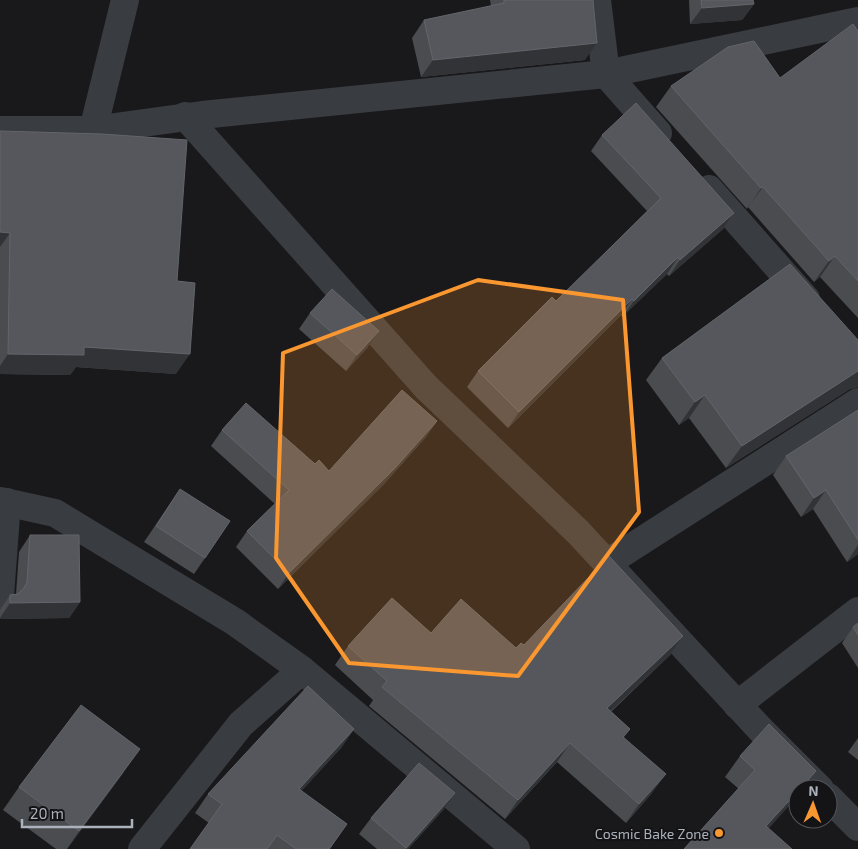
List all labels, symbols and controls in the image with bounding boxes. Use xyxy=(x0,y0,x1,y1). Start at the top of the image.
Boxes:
north arrow xyxy=(788,779,838,829)
text: N xyxy=(808,782,819,799)
scale bar xyxy=(22,796,132,828)
text: 20 m xyxy=(30,804,64,822)
place label: Cosmic Bake Zone xyxy=(595,825,709,842)
marker: Cosmic Bake Zone xyxy=(713,827,725,839)

